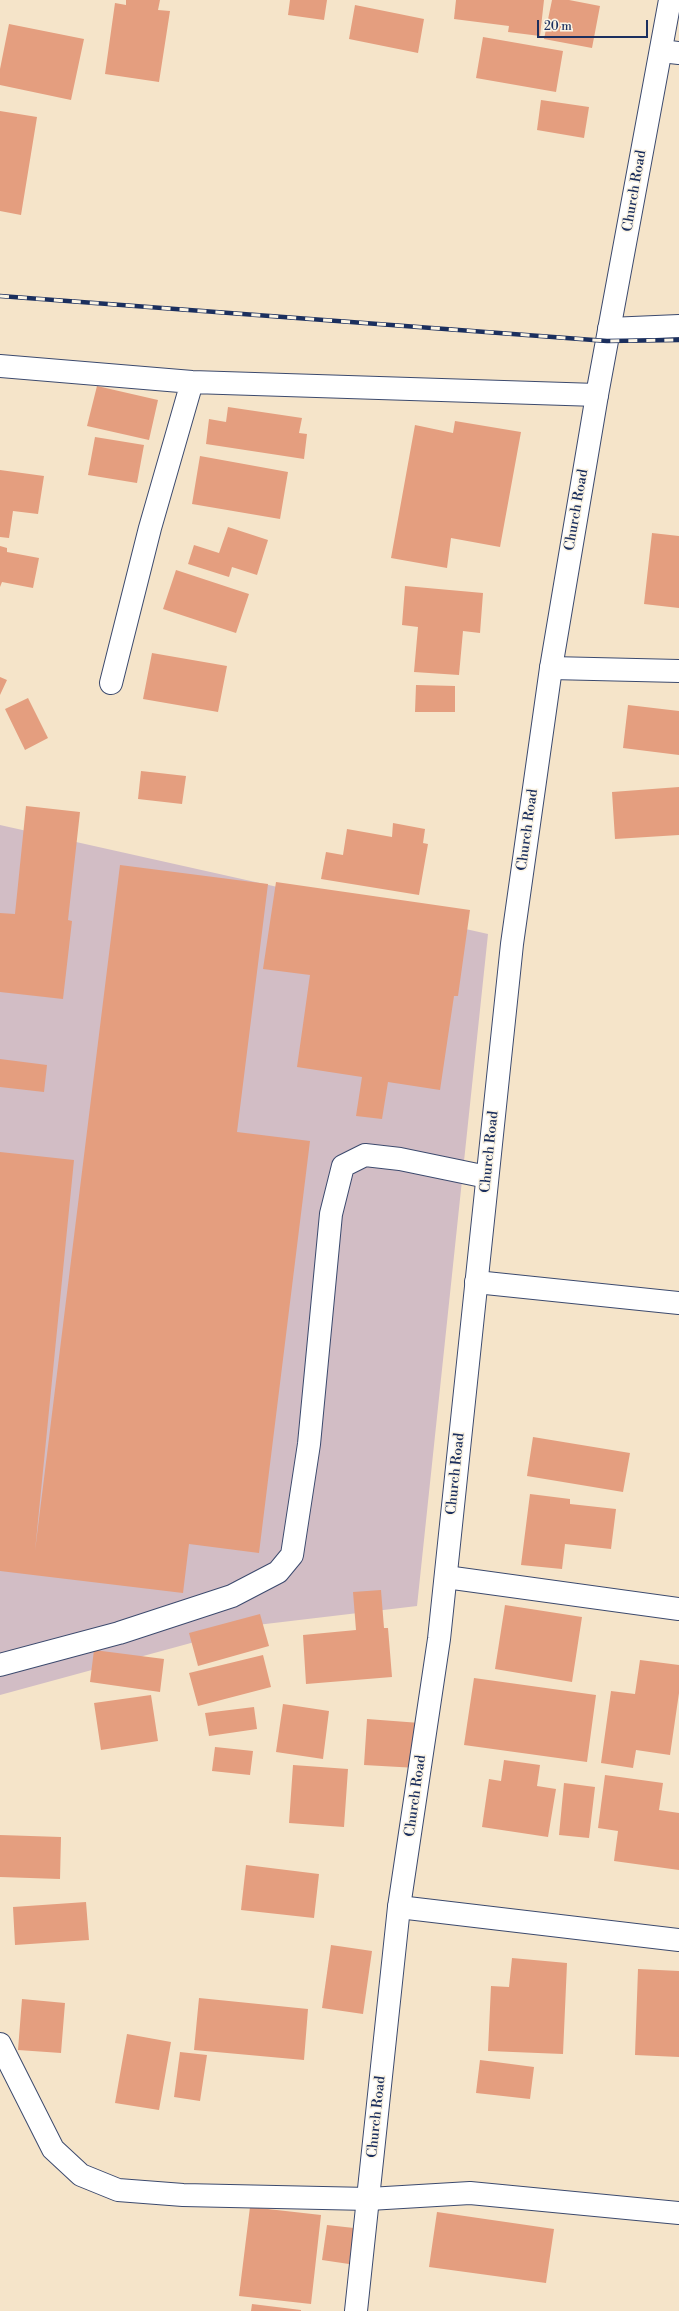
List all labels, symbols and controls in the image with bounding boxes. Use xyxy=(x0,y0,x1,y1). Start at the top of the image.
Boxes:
scale bar xyxy=(539,12,650,38)
text: 20 m xyxy=(544,19,572,34)
street label: Church Road xyxy=(620,149,650,233)
street label: Church Road xyxy=(562,468,592,552)
street label: Church Road xyxy=(514,788,542,872)
street label: Church Road xyxy=(477,1110,503,1194)
street label: Church Road xyxy=(443,1432,469,1516)
street label: Church Road xyxy=(402,1754,430,1838)
street label: Church Road xyxy=(364,2075,390,2159)

